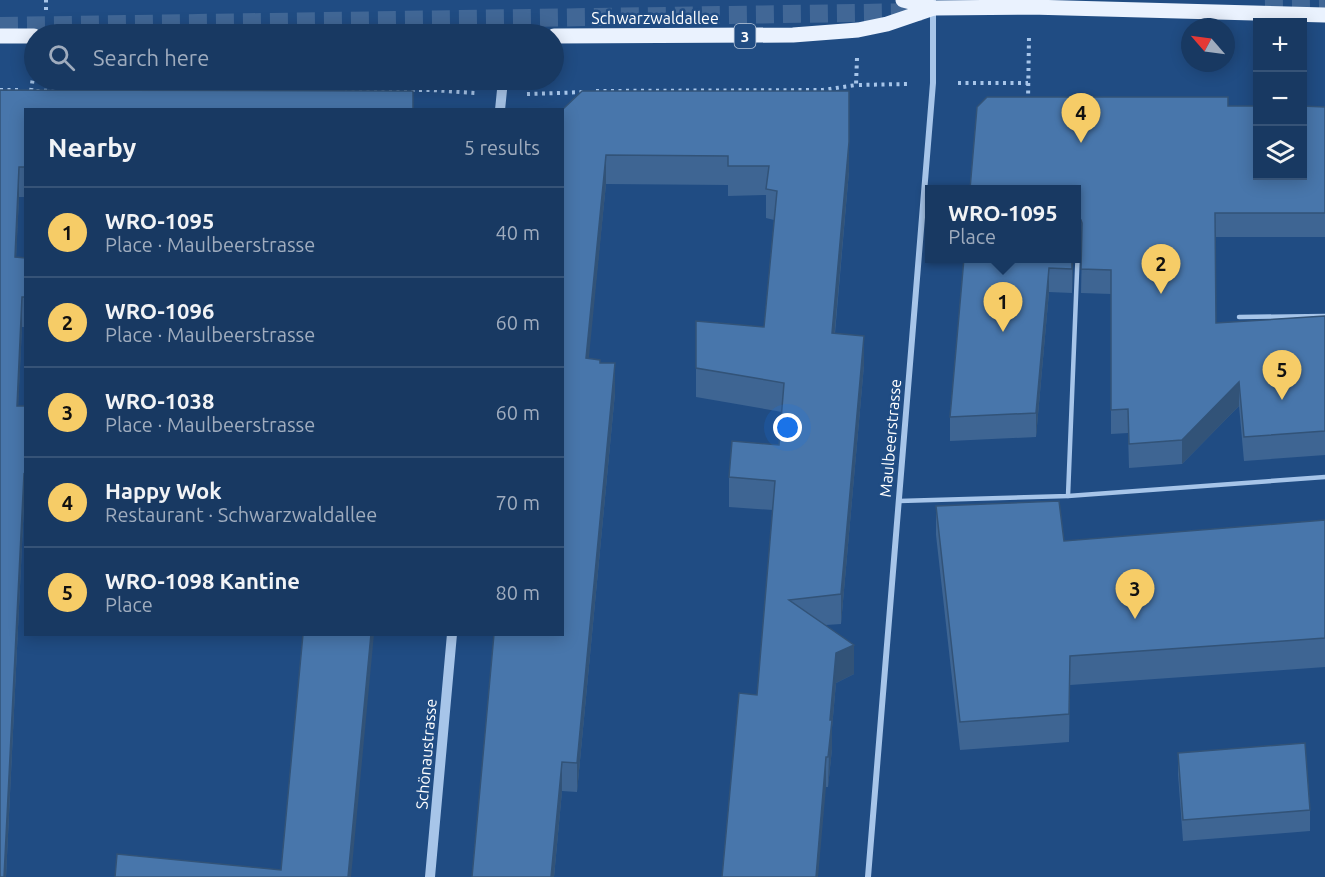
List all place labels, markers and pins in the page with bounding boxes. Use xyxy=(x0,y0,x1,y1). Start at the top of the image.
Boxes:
pin: 4 xyxy=(1062,94,1100,143)
pin: 2 xyxy=(1142,244,1180,294)
pin: 1 xyxy=(984,282,1022,332)
pin: 5 xyxy=(1262,350,1302,400)
pin: 3 xyxy=(1116,570,1154,619)

